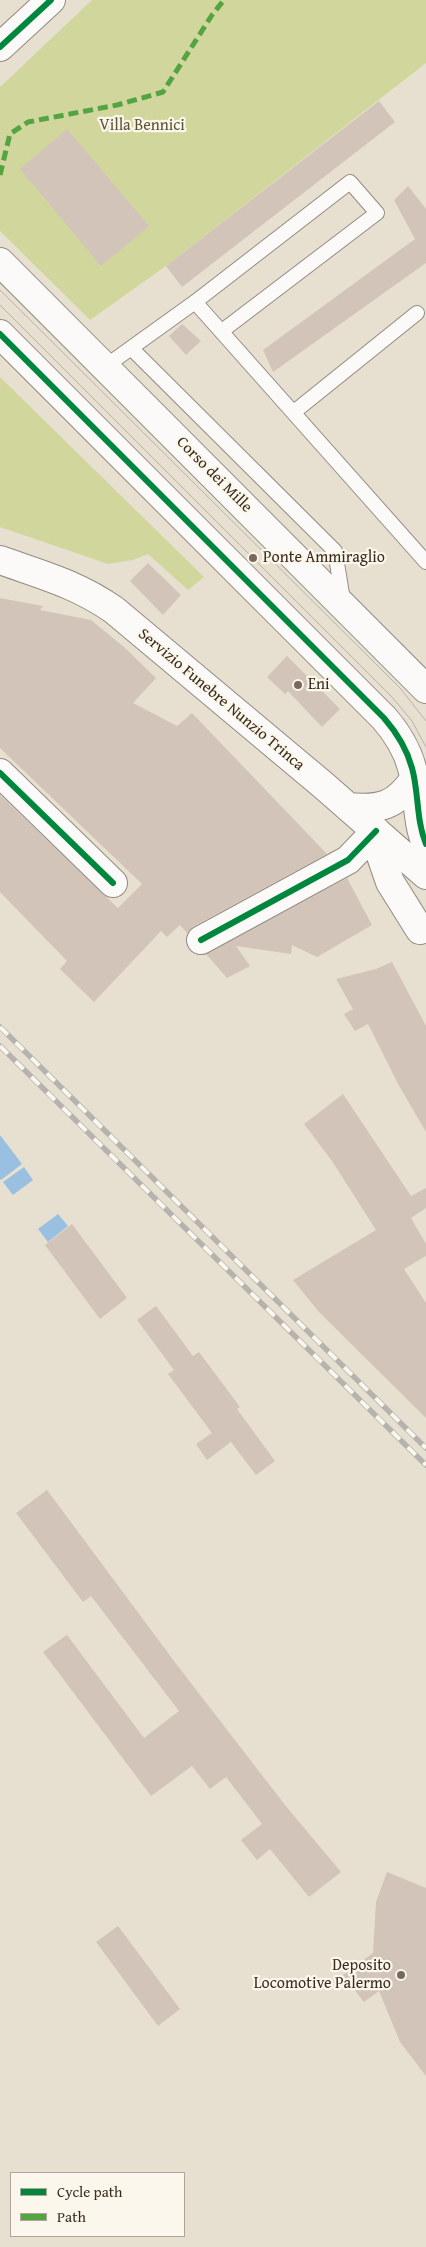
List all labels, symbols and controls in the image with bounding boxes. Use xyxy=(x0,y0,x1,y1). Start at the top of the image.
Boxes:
park label: Villa Bennici xyxy=(99,116,185,136)
street label: Corso dei Mille xyxy=(172,433,256,517)
place label: Ponte Ammiraglio xyxy=(263,548,385,568)
marker: Ponte Ammiraglio xyxy=(247,552,259,564)
street label: Servizio Funebre Nunzio Trinca xyxy=(134,625,308,775)
place label: Eni xyxy=(308,675,330,695)
marker: Eni xyxy=(292,679,304,691)
place label: Deposito Locomotive Palermo xyxy=(254,1956,391,1994)
marker: Deposito Locomotive Palermo xyxy=(395,1969,407,1981)
legend xyxy=(10,2172,185,2237)
text: Cycle path xyxy=(57,2181,123,2202)
text: Path xyxy=(57,2206,86,2227)

